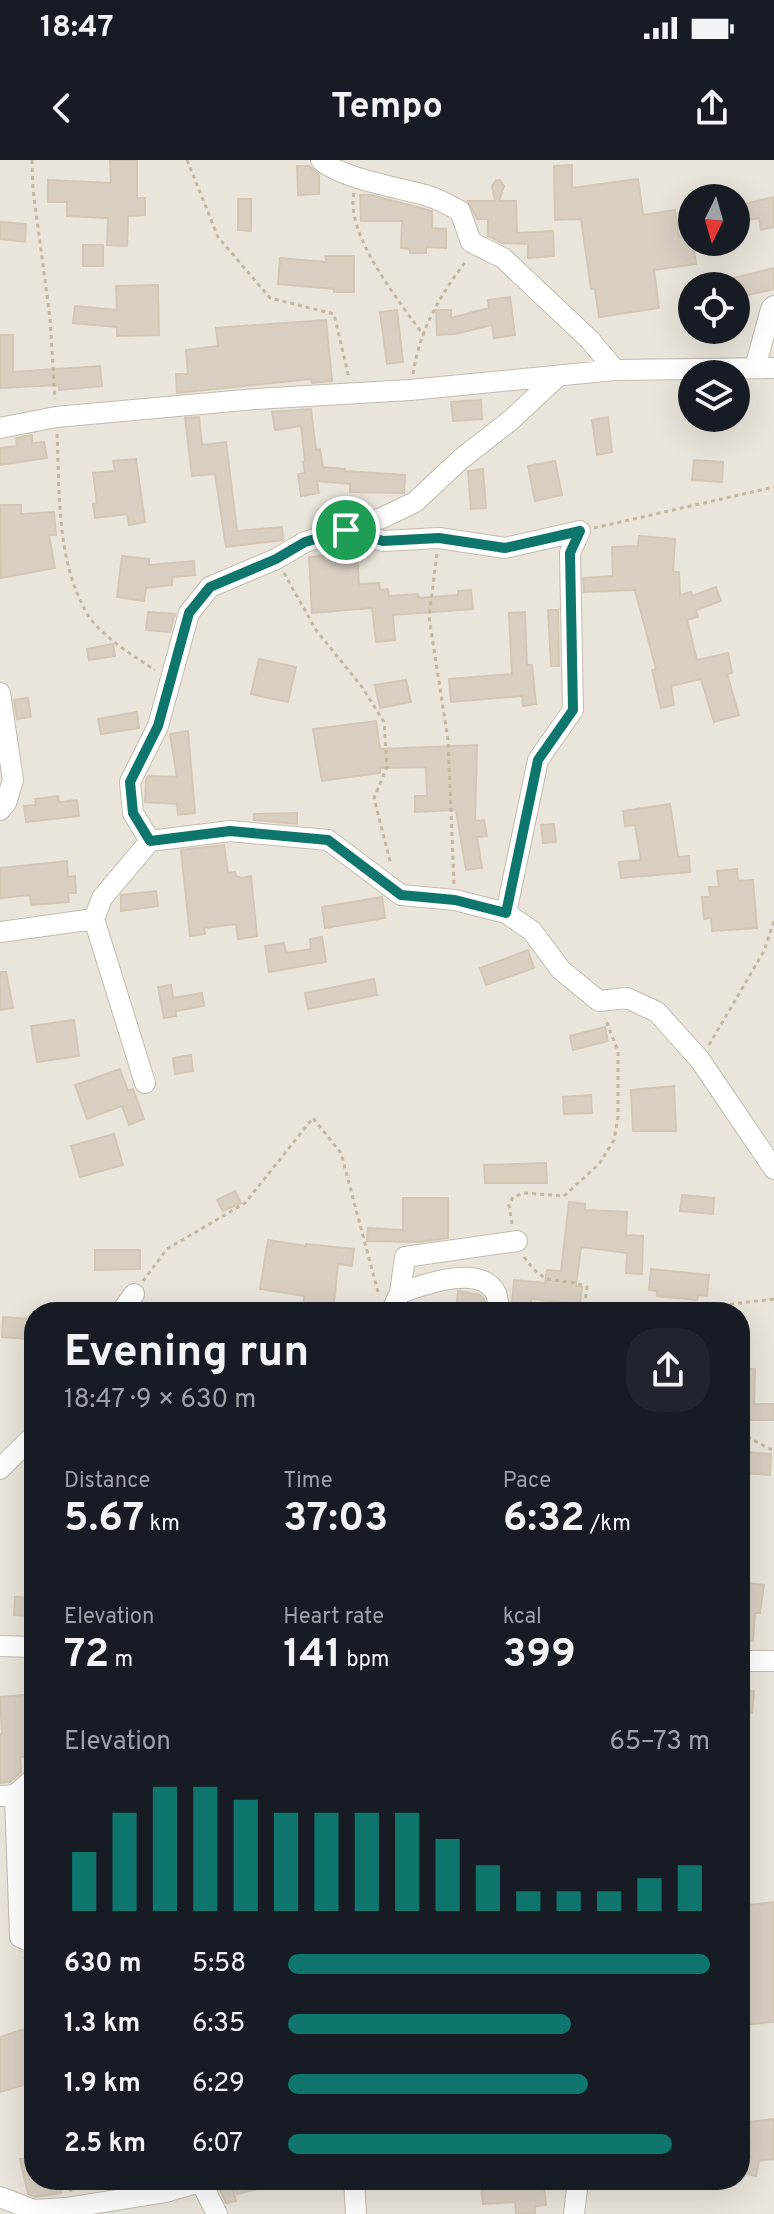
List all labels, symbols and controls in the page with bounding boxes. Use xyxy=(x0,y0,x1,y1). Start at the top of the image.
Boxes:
text: 18:47 xyxy=(40,10,114,47)
text: Tempo xyxy=(331,85,443,131)
icon: back xyxy=(40,86,84,130)
icon: share xyxy=(690,86,734,130)
north arrow xyxy=(678,184,750,256)
map controls xyxy=(678,184,750,432)
button: locate xyxy=(678,272,750,344)
button: layers xyxy=(678,360,750,432)
pin xyxy=(312,496,380,564)
icon: arrive xyxy=(324,508,368,552)
text: Evening run xyxy=(64,1326,309,1382)
button: share xyxy=(626,1328,710,1412)
text: 18:47 · 9 × 630 m xyxy=(64,1384,256,1417)
text: Distance xyxy=(64,1468,150,1495)
text: Time xyxy=(283,1468,333,1495)
text: Pace xyxy=(503,1468,551,1495)
text: 5.67 xyxy=(64,1495,144,1545)
text: 37:03 xyxy=(283,1495,388,1545)
text: 6:32 xyxy=(503,1495,585,1545)
text: km xyxy=(144,1511,180,1538)
text: /km xyxy=(585,1511,631,1538)
text: Elevation xyxy=(64,1604,154,1631)
text: Heart rate xyxy=(283,1604,384,1631)
text: kcal xyxy=(503,1604,542,1631)
text: 72 xyxy=(64,1631,109,1681)
text: 141 xyxy=(283,1631,341,1681)
text: 399 xyxy=(503,1631,576,1681)
text: m xyxy=(109,1647,133,1674)
text: bpm xyxy=(341,1647,389,1674)
text: Elevation xyxy=(64,1726,171,1759)
text: 65–73 m xyxy=(609,1726,710,1759)
text: 630 m xyxy=(64,1948,142,1981)
text: 5:58 xyxy=(192,1948,246,1981)
text: 1.3 km xyxy=(64,2008,140,2041)
text: 6:35 xyxy=(192,2008,245,2041)
text: 1.9 km xyxy=(64,2068,141,2101)
text: 6:29 xyxy=(192,2068,245,2101)
text: 2.5 km xyxy=(64,2128,146,2161)
text: 6:07 xyxy=(192,2128,243,2161)

